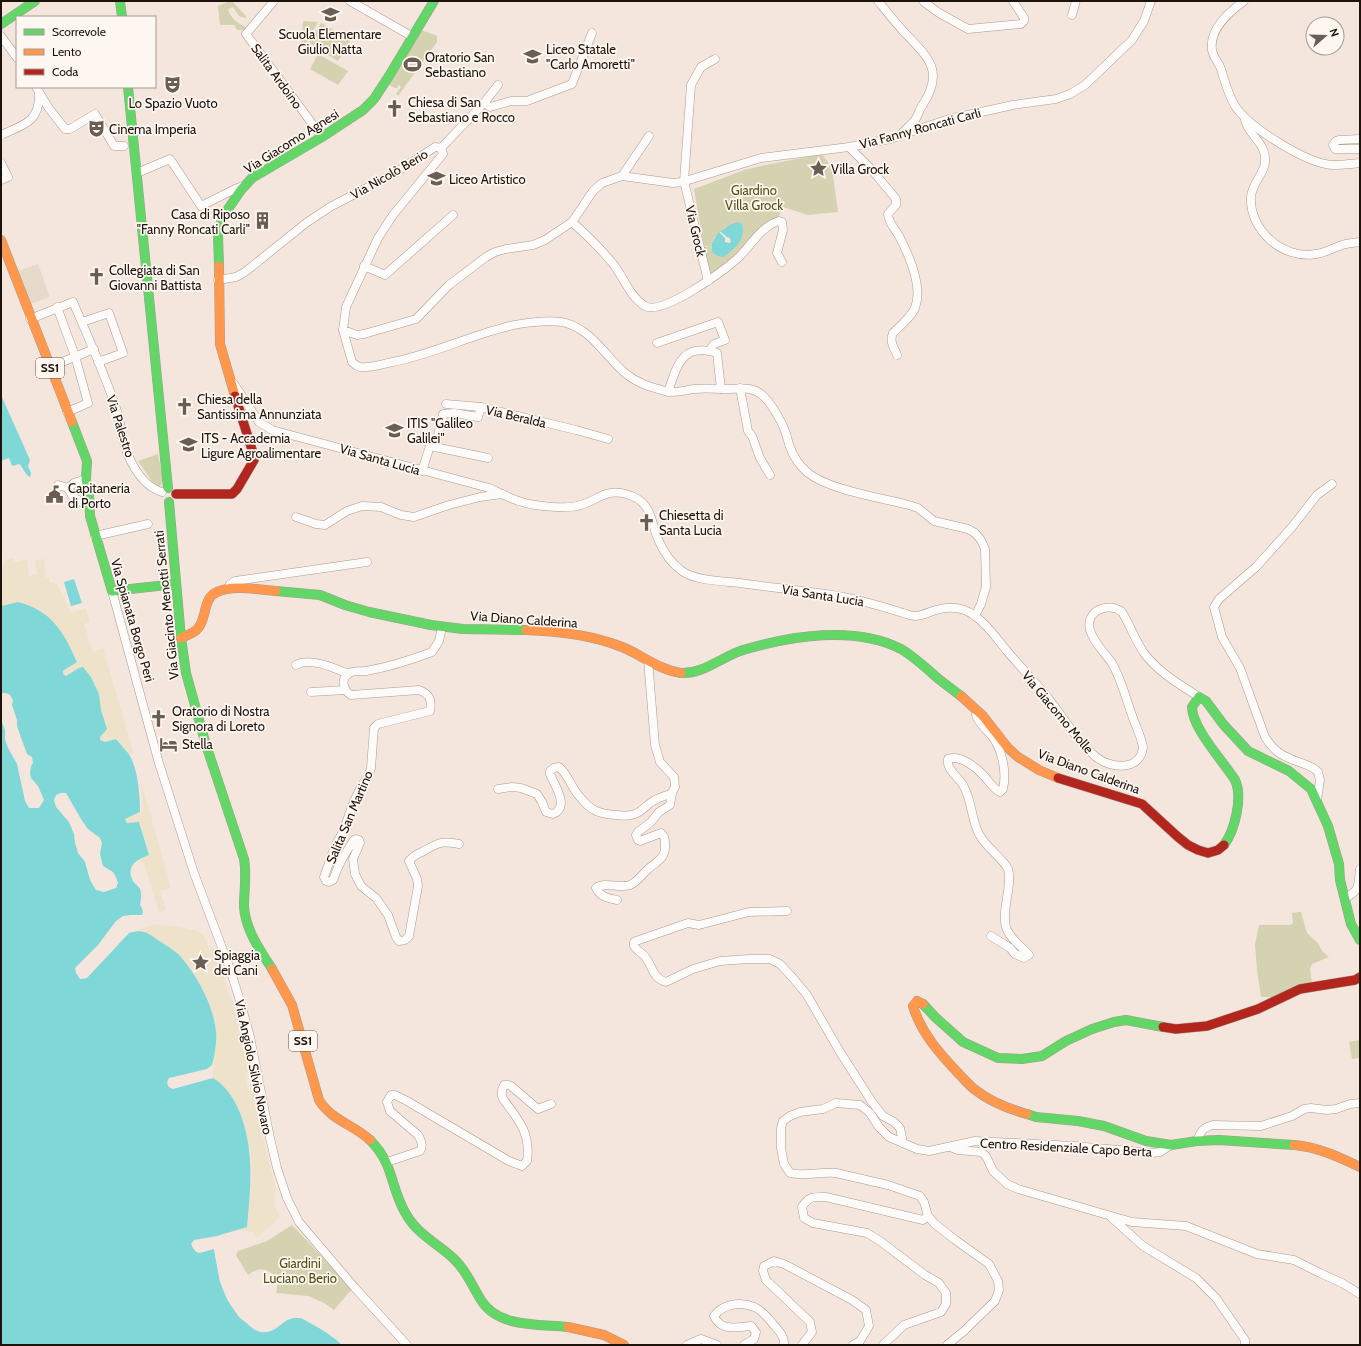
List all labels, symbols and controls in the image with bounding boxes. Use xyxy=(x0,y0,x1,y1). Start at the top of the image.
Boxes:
school or university icon: Scuola Elementare Giulio Natta xyxy=(320,5,340,25)
legend xyxy=(16,16,156,88)
north arrow xyxy=(1305,16,1345,56)
text: Scorrevole xyxy=(52,24,106,39)
place label: Scuola Elementare Giulio Natta xyxy=(279,26,382,57)
text: N xyxy=(1326,27,1342,39)
street label: Salita Ardoino xyxy=(248,40,306,112)
place label: Liceo Statale "Carlo Amoretti" xyxy=(546,41,635,72)
text: Lento xyxy=(52,44,82,59)
school or university icon: Liceo Statale "Carlo Amoretti" xyxy=(523,46,543,66)
place label: Oratorio San Sebastiano xyxy=(425,49,495,80)
sports icon: Oratorio San Sebastiano xyxy=(402,54,422,74)
text: Coda xyxy=(52,64,78,79)
theatre icon: Lo Spazio Vuoto xyxy=(163,74,183,94)
place label: Chiesa di San Sebastiano e Rocco xyxy=(408,94,515,125)
place label: Lo Spazio Vuoto xyxy=(128,95,218,111)
church icon: Chiesa di San Sebastiano e Rocco xyxy=(385,99,405,119)
street label: Via Fanny Roncati Carli xyxy=(858,104,982,152)
street label: Via Giacomo Agnesi xyxy=(241,105,341,177)
theatre icon: Cinema Imperia xyxy=(86,119,106,139)
place label: Cinema Imperia xyxy=(109,121,197,137)
street label: Via Nicolò Berio xyxy=(347,145,431,203)
place icon: Villa Grock xyxy=(808,159,828,179)
place label: Villa Grock xyxy=(831,161,889,177)
school or university icon: Liceo Artistico xyxy=(426,169,446,189)
place label: Liceo Artistico xyxy=(449,171,526,187)
park label: Giardino Villa Grock xyxy=(725,182,783,213)
street label: Via Grock xyxy=(682,204,710,258)
place label: Casa di Riposo "Fanny Roncati Carli" xyxy=(137,206,250,237)
building icon: Casa di Riposo "Fanny Roncati Carli" xyxy=(253,211,273,231)
place label: Collegiata di San Giovanni Battista xyxy=(109,262,202,293)
church icon: Collegiata di San Giovanni Battista xyxy=(86,267,106,287)
road number: SS1 xyxy=(36,358,64,378)
place label: Chiesa della Santissima Annunziata xyxy=(197,391,322,422)
street label: Via Palestro xyxy=(103,393,139,459)
church icon: Chiesa della Santissima Annunziata xyxy=(174,396,194,416)
street label: Via Beralda xyxy=(484,401,549,431)
place label: ITIS "Galileo Galilei" xyxy=(407,415,473,446)
school or university icon: ITIS "Galileo Galilei" xyxy=(384,420,404,440)
place label: ITS - Accademia Ligure Agroalimentare xyxy=(201,430,321,461)
school or university icon: ITS - Accademia Ligure Agroalimentare xyxy=(178,435,198,455)
street label: Via Santa Lucia xyxy=(338,440,423,478)
place label: Capitaneria di Porto xyxy=(68,480,131,511)
public building icon: Capitaneria di Porto xyxy=(45,485,65,505)
place label: Chiesetta di Santa Lucia xyxy=(659,507,723,538)
church icon: Chiesetta di Santa Lucia xyxy=(636,512,656,532)
street label: Via Giacinto Menotti Serrati xyxy=(150,530,182,680)
street label: Via Spianata Borgo Peri xyxy=(108,557,158,683)
street label: Via Santa Lucia xyxy=(781,581,866,610)
street label: Via Diano Calderina xyxy=(470,607,579,631)
street label: Via Giacomo Molle xyxy=(1019,667,1097,757)
place label: Oratorio di Nostra Signora di Loreto xyxy=(172,703,270,734)
church icon: Oratorio di Nostra Signora di Loreto xyxy=(149,708,169,728)
hotel icon: Stella xyxy=(159,734,179,754)
place label: Stella xyxy=(182,736,214,752)
street label: Via Diano Calderina xyxy=(1036,745,1143,797)
street label: Salita San Martino xyxy=(322,768,376,866)
place label: Spiaggia dei Cani xyxy=(214,947,261,978)
place icon: Spiaggia dei Cani xyxy=(191,952,211,972)
street label: Via Angiolo Silvio Novaro xyxy=(232,998,276,1136)
road number: SS1 xyxy=(289,1031,317,1051)
street label: Centro Residenziale Capo Berta xyxy=(980,1135,1153,1160)
park label: Giardini Luciano Berio xyxy=(263,1255,337,1286)

